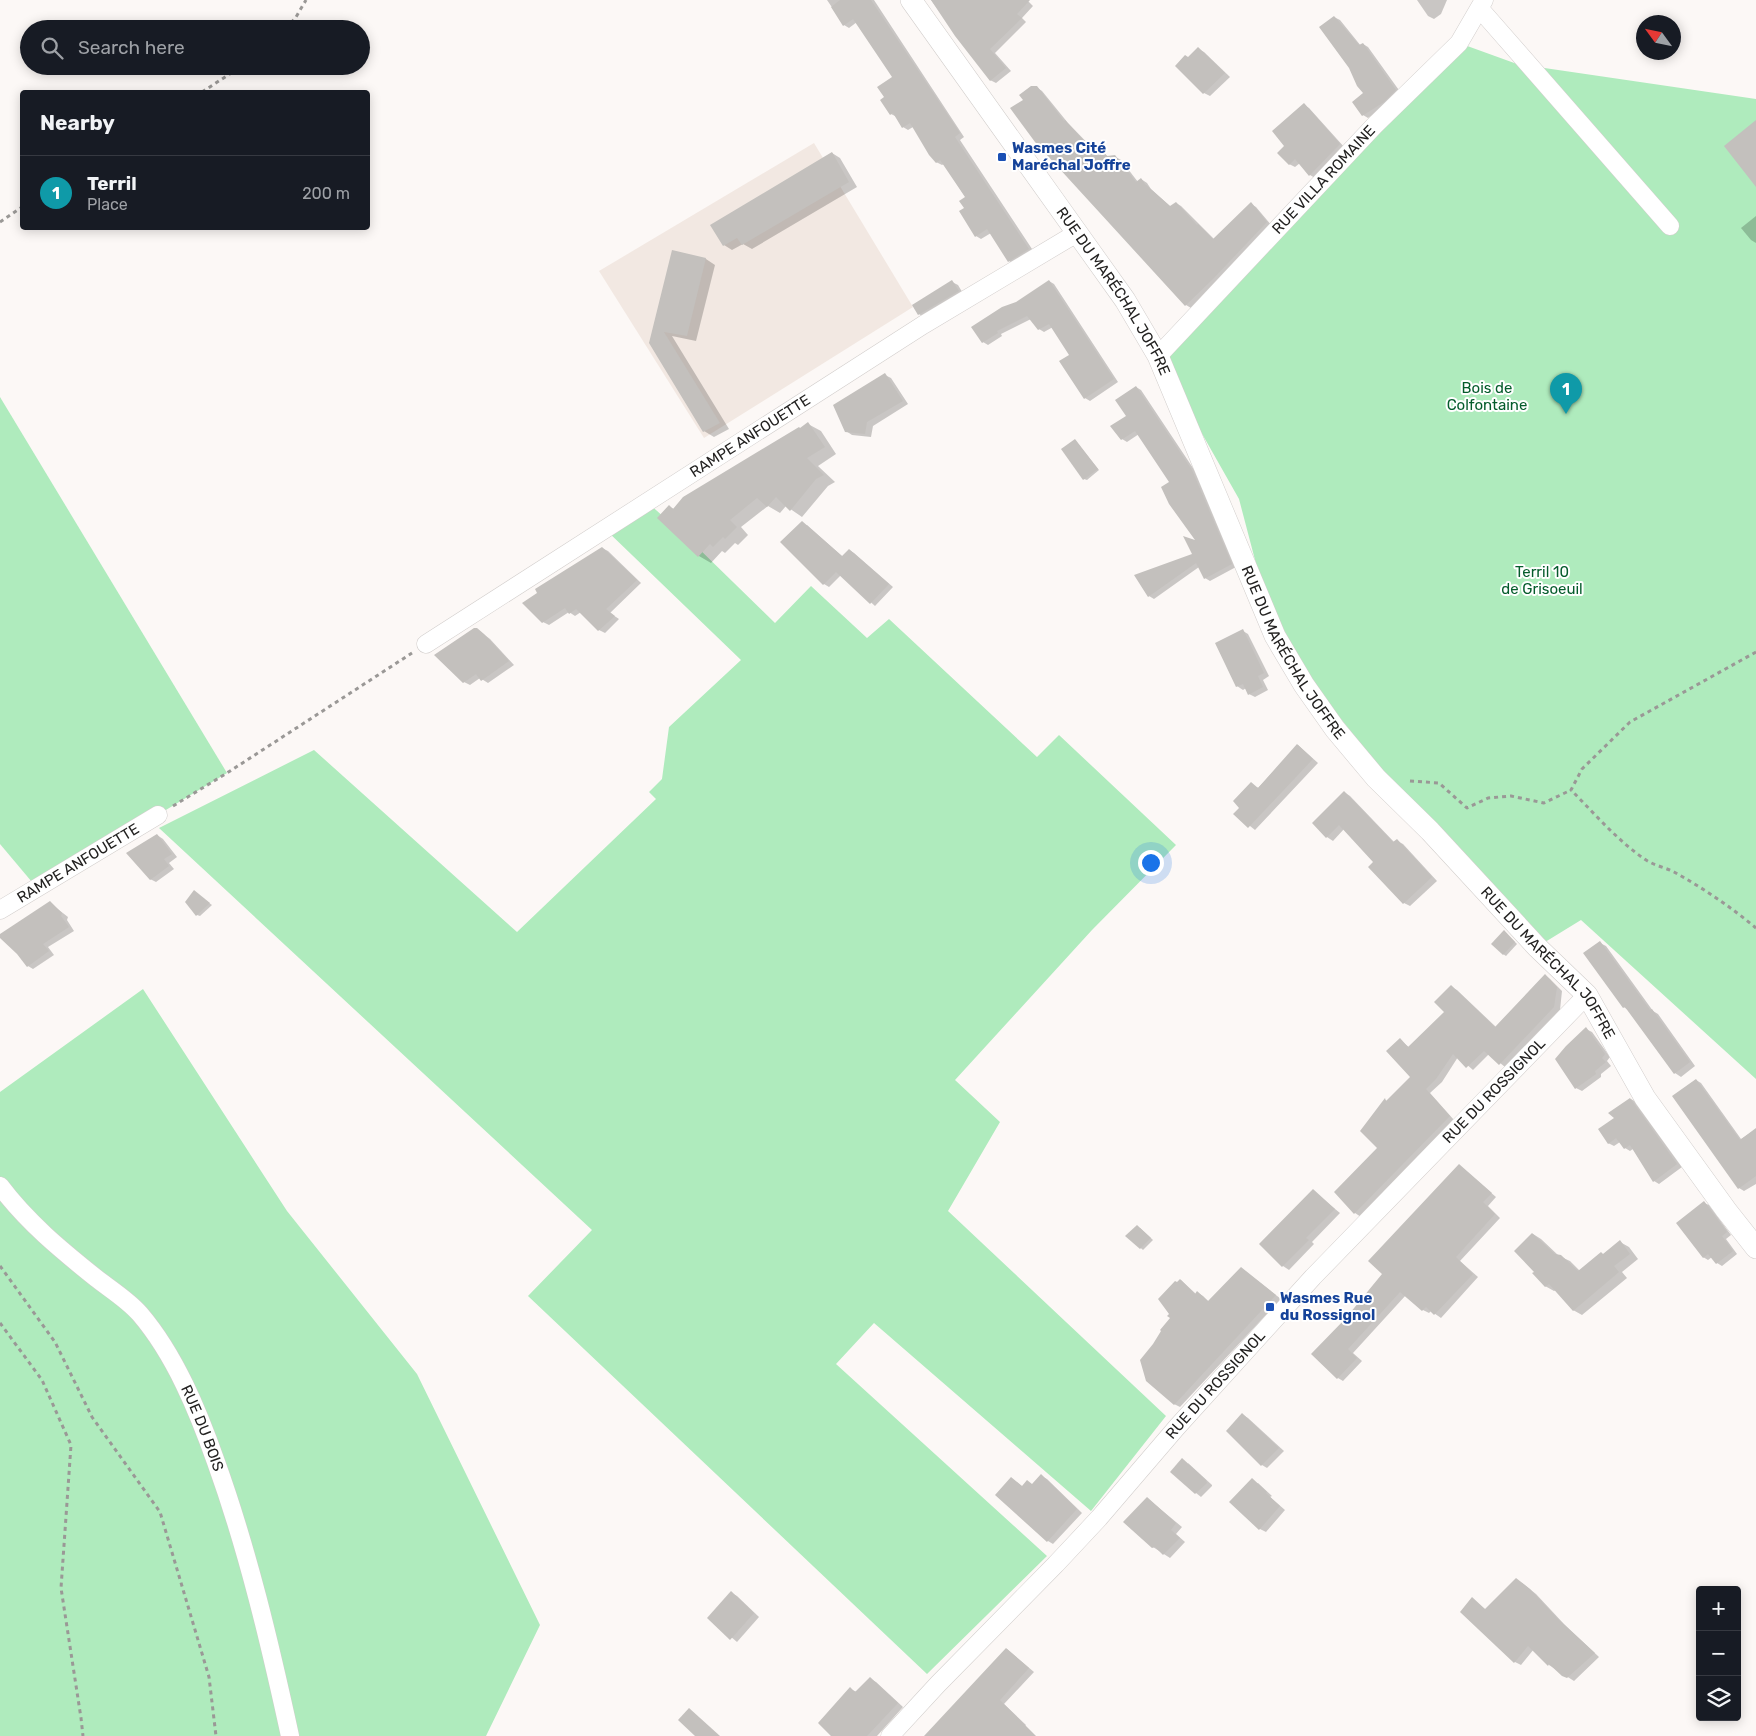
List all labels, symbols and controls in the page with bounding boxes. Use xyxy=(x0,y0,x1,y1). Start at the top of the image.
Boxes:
north arrow xyxy=(1636,15,1681,60)
search box xyxy=(20,20,370,75)
icon: search xyxy=(38,34,66,62)
text: Search here xyxy=(78,36,185,59)
text: Nearby xyxy=(40,110,115,135)
street label: RUE VILLA ROMAINE xyxy=(1268,121,1379,238)
place label: Wasmes Cité Maréchal Joffre xyxy=(1012,139,1131,174)
marker: Wasmes Cité Maréchal Joffre xyxy=(996,151,1008,163)
text: Terril xyxy=(87,172,137,195)
text: 1 xyxy=(52,184,60,203)
text: 200 m xyxy=(302,184,350,203)
text: Place xyxy=(87,195,128,214)
street label: RUE DU MARÉCHAL JOFFRE xyxy=(1053,204,1174,378)
pin: 1 xyxy=(1550,373,1582,414)
park label: Bois de Colfontaine xyxy=(1447,379,1527,414)
street label: RAMPE ANFOUETTE xyxy=(687,391,813,481)
street label: RUE DU MARÉCHAL JOFFRE xyxy=(1238,563,1349,743)
park label: Terril 10 de Grisoeuil xyxy=(1501,563,1583,598)
street label: RAMPE ANFOUETTE xyxy=(14,820,142,907)
your location xyxy=(1138,850,1164,876)
street label: RUE DU MARÉCHAL JOFFRE xyxy=(1477,883,1619,1042)
street label: RUE DU ROSSIGNOL xyxy=(1439,1034,1549,1147)
place label: Wasmes Rue du Rossignol xyxy=(1280,1289,1375,1324)
marker: Wasmes Rue du Rossignol xyxy=(1264,1301,1276,1313)
street label: RUE DU ROSSIGNOL xyxy=(1162,1326,1269,1443)
street label: RUE DU BOIS xyxy=(177,1382,228,1474)
map controls xyxy=(1696,1586,1741,1721)
button: + xyxy=(1696,1586,1741,1631)
button: − xyxy=(1696,1631,1741,1676)
button: layers xyxy=(1696,1676,1741,1721)

